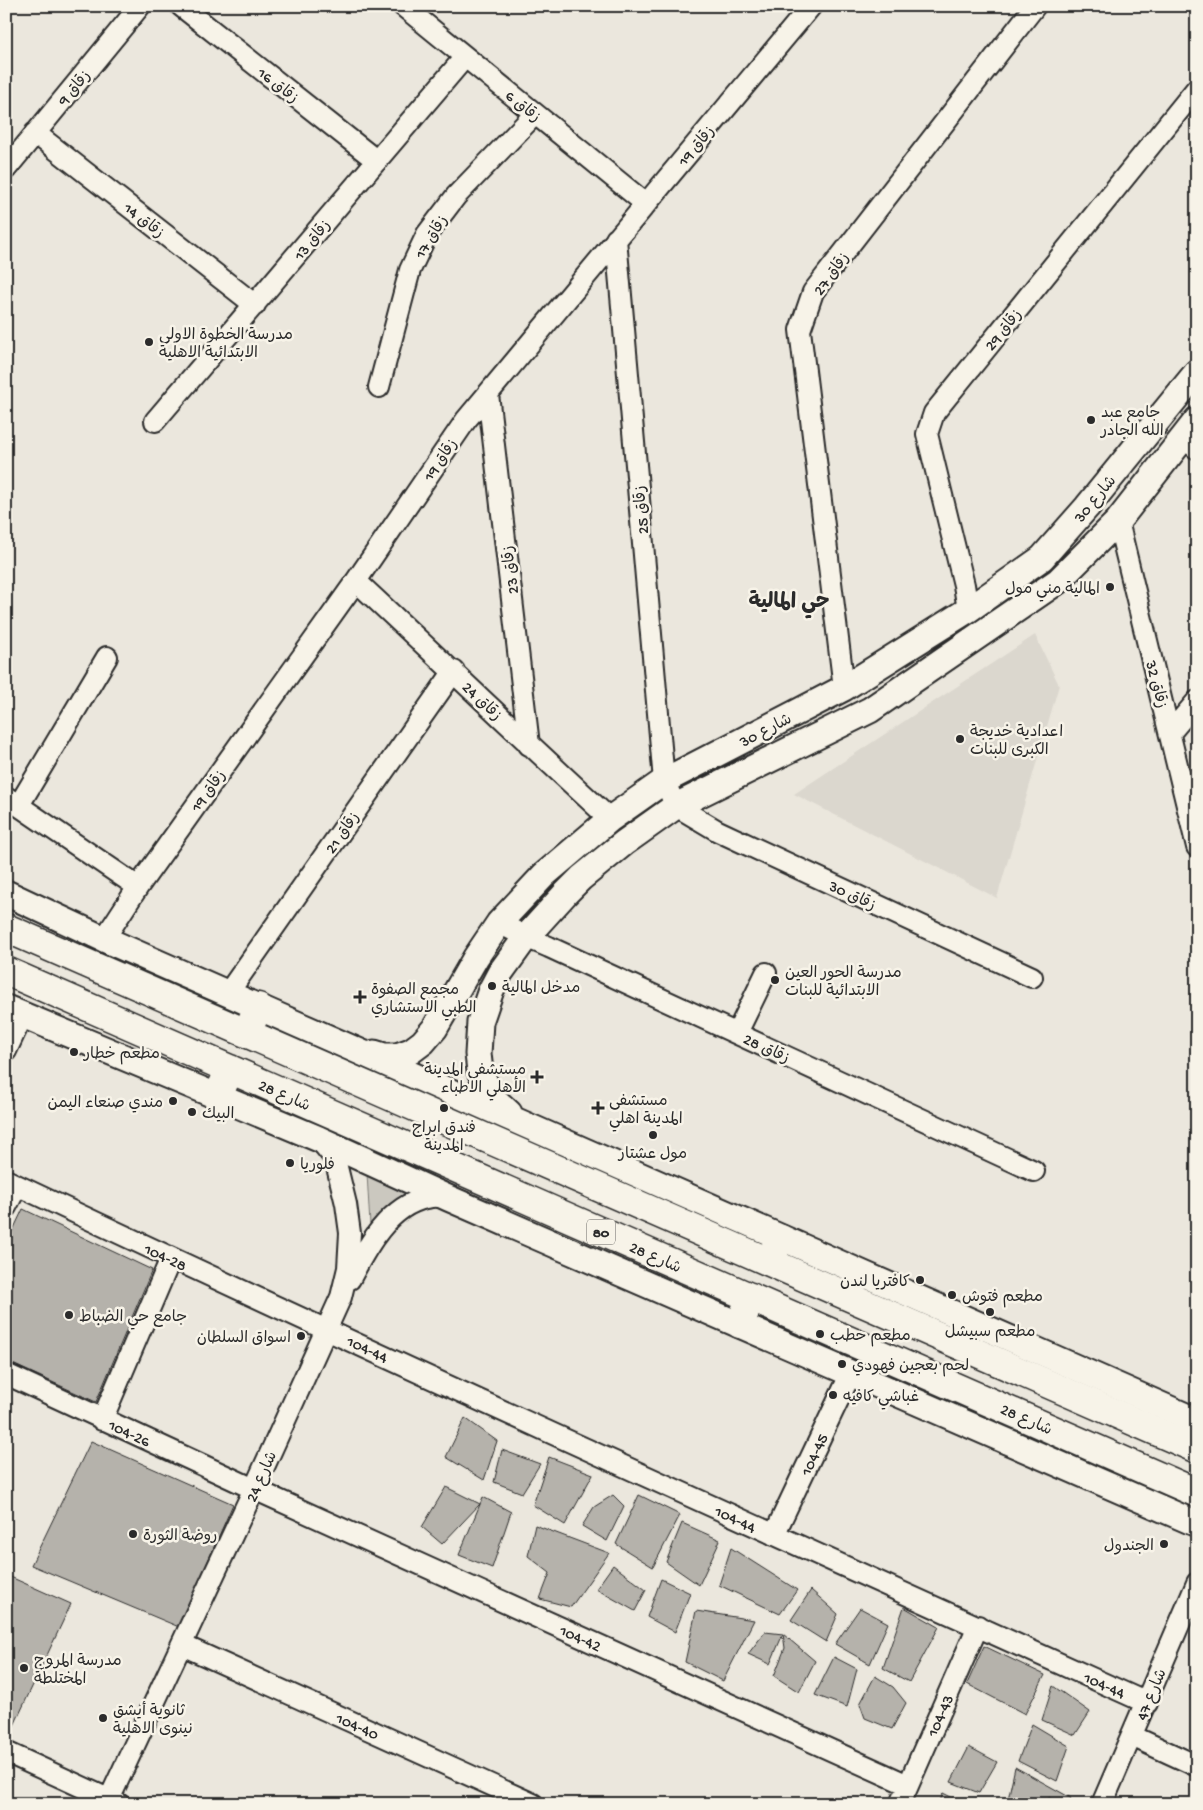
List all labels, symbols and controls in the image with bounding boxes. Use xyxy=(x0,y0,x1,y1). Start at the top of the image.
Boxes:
street label: زقاق 16 xyxy=(252,64,301,109)
street label: زقاق 9 xyxy=(55,68,96,112)
street label: زقاق 6 xyxy=(500,88,544,128)
street label: زقاق 19 xyxy=(675,123,720,172)
street label: زقاق 14 xyxy=(118,199,167,244)
street label: زقاق 17 xyxy=(412,213,454,264)
street label: زقاق 13 xyxy=(291,217,336,266)
street label: زقاق 27 xyxy=(811,250,855,300)
street label: زقاق 29 xyxy=(982,306,1027,356)
place label: مدرسة الخطوة الاولى الابتدائية الاهلية xyxy=(159,326,293,364)
marker: مدرسة الخطوة الاولى الابتدائية الاهلية xyxy=(143,336,155,348)
place label: جامع عبد الله الجادر xyxy=(1099,405,1164,442)
marker: جامع عبد الله الجادر xyxy=(1085,414,1097,426)
street label: زقاق 19 xyxy=(420,436,463,487)
street label: شارع 30 xyxy=(1071,473,1122,528)
street label: زقاق 25 xyxy=(632,485,655,535)
street label: زقاق 23 xyxy=(500,544,525,595)
place label: المالية مني مول xyxy=(1005,580,1100,602)
marker: المالية مني مول xyxy=(1104,581,1116,593)
district label: حي المالية xyxy=(748,590,830,619)
street label: زقاق 32 xyxy=(1139,658,1170,711)
street label: زقاق 24 xyxy=(457,679,504,726)
street label: شارع 30 xyxy=(737,711,796,754)
place label: اعدادية خديجة الكبرى للبنات xyxy=(970,723,1063,761)
marker: اعدادية خديجة الكبرى للبنات xyxy=(954,733,966,745)
street label: زقاق 19 xyxy=(188,767,231,817)
street label: زقاق 21 xyxy=(323,809,365,859)
street label: زقاق 30 xyxy=(824,878,878,916)
place label: مدرسة الحور العين الابتدائية للبنات xyxy=(785,964,902,1002)
marker: مدرسة الحور العين الابتدائية للبنات xyxy=(769,974,781,986)
place label: مدخل المالية xyxy=(502,979,580,999)
marker: مدخل المالية xyxy=(486,980,498,992)
place label: مجمع الصفوة الطبي الاستشاري xyxy=(371,982,477,1021)
marker: مجمع الصفوة الطبي الاستشاري xyxy=(353,990,367,1004)
street label: زقاق 28 xyxy=(739,1031,792,1069)
marker: مطعم خطار xyxy=(68,1046,80,1058)
place label: مطعم خطار xyxy=(82,1046,160,1065)
place label: مستشفى المدينة الأهلي الاطباء xyxy=(424,1061,526,1101)
marker: مستشفى المدينة الأهلي الاطباء xyxy=(530,1070,544,1084)
street label: شارع 28 xyxy=(255,1077,313,1117)
place label: مستشفى المدينة اهلي xyxy=(609,1093,683,1132)
place label: مندي صنعاء اليمن xyxy=(48,1095,163,1114)
marker: مندي صنعاء اليمن xyxy=(167,1095,179,1107)
marker: مستشفى المدينة اهلي xyxy=(591,1101,605,1115)
marker: فندق ابراج المدينة xyxy=(438,1102,450,1114)
marker: البيك xyxy=(186,1106,198,1118)
place label: البيك xyxy=(202,1106,234,1125)
place label: فندق ابراج المدينة xyxy=(412,1120,476,1157)
marker: مول عشتار xyxy=(647,1129,659,1141)
place label: مول عشتار xyxy=(617,1146,687,1165)
marker: فلوريا xyxy=(284,1157,296,1169)
place label: فلوريا xyxy=(300,1157,335,1176)
road number: 80 xyxy=(587,1220,615,1244)
street label: شارع 28 xyxy=(626,1239,684,1279)
street label: 104-28 xyxy=(139,1241,189,1277)
place label: كافتريا لندن xyxy=(840,1274,910,1293)
marker: كافتريا لندن xyxy=(914,1274,926,1286)
marker: مطعم فتوش xyxy=(946,1289,958,1301)
place label: مطعم فتوش xyxy=(962,1289,1043,1308)
marker: مطعم سبيشل xyxy=(984,1306,996,1318)
marker: جامع حي الضباط xyxy=(63,1309,75,1321)
place label: جامع حي الضباط xyxy=(79,1309,187,1330)
place label: مطعم سبيشل xyxy=(945,1323,1035,1343)
marker: مطعم حطب xyxy=(814,1328,826,1340)
place label: مطعم حطب xyxy=(830,1328,911,1347)
place label: اسواق السلطان xyxy=(197,1330,291,1349)
marker: اسواق السلطان xyxy=(295,1330,307,1342)
street label: 104-44 xyxy=(342,1333,391,1369)
marker: لحم بعجين فهودي xyxy=(836,1358,848,1370)
place label: لحم بعجين فهودي xyxy=(852,1358,969,1377)
marker: غباشي كافيه xyxy=(827,1389,839,1401)
place label: غباشي كافيه xyxy=(843,1389,919,1410)
street label: شارع 28 xyxy=(997,1401,1055,1441)
street label: 104-26 xyxy=(104,1417,153,1453)
street label: 104-45 xyxy=(798,1431,834,1480)
street label: شارع 24 xyxy=(244,1449,283,1506)
street label: 104-44 xyxy=(710,1503,759,1539)
place label: روضة الثورة xyxy=(143,1527,217,1547)
marker: روضة الثورة xyxy=(127,1528,139,1540)
place label: الجندول xyxy=(1104,1538,1154,1557)
marker: الجندول xyxy=(1158,1538,1170,1550)
street label: 104-42 xyxy=(555,1622,603,1658)
place label: مدرسة المروج المختلطة xyxy=(34,1652,122,1690)
marker: مدرسة المروج المختلطة xyxy=(18,1662,30,1674)
street label: شارع 47 xyxy=(1134,1667,1173,1724)
street label: 104-44 xyxy=(1079,1669,1128,1705)
street label: 104-43 xyxy=(924,1692,960,1741)
place label: ثانوية أيشق نينوى الاهلية xyxy=(113,1701,193,1740)
street label: 104-40 xyxy=(331,1710,381,1746)
marker: ثانوية أيشق نينوى الاهلية xyxy=(97,1712,109,1724)

